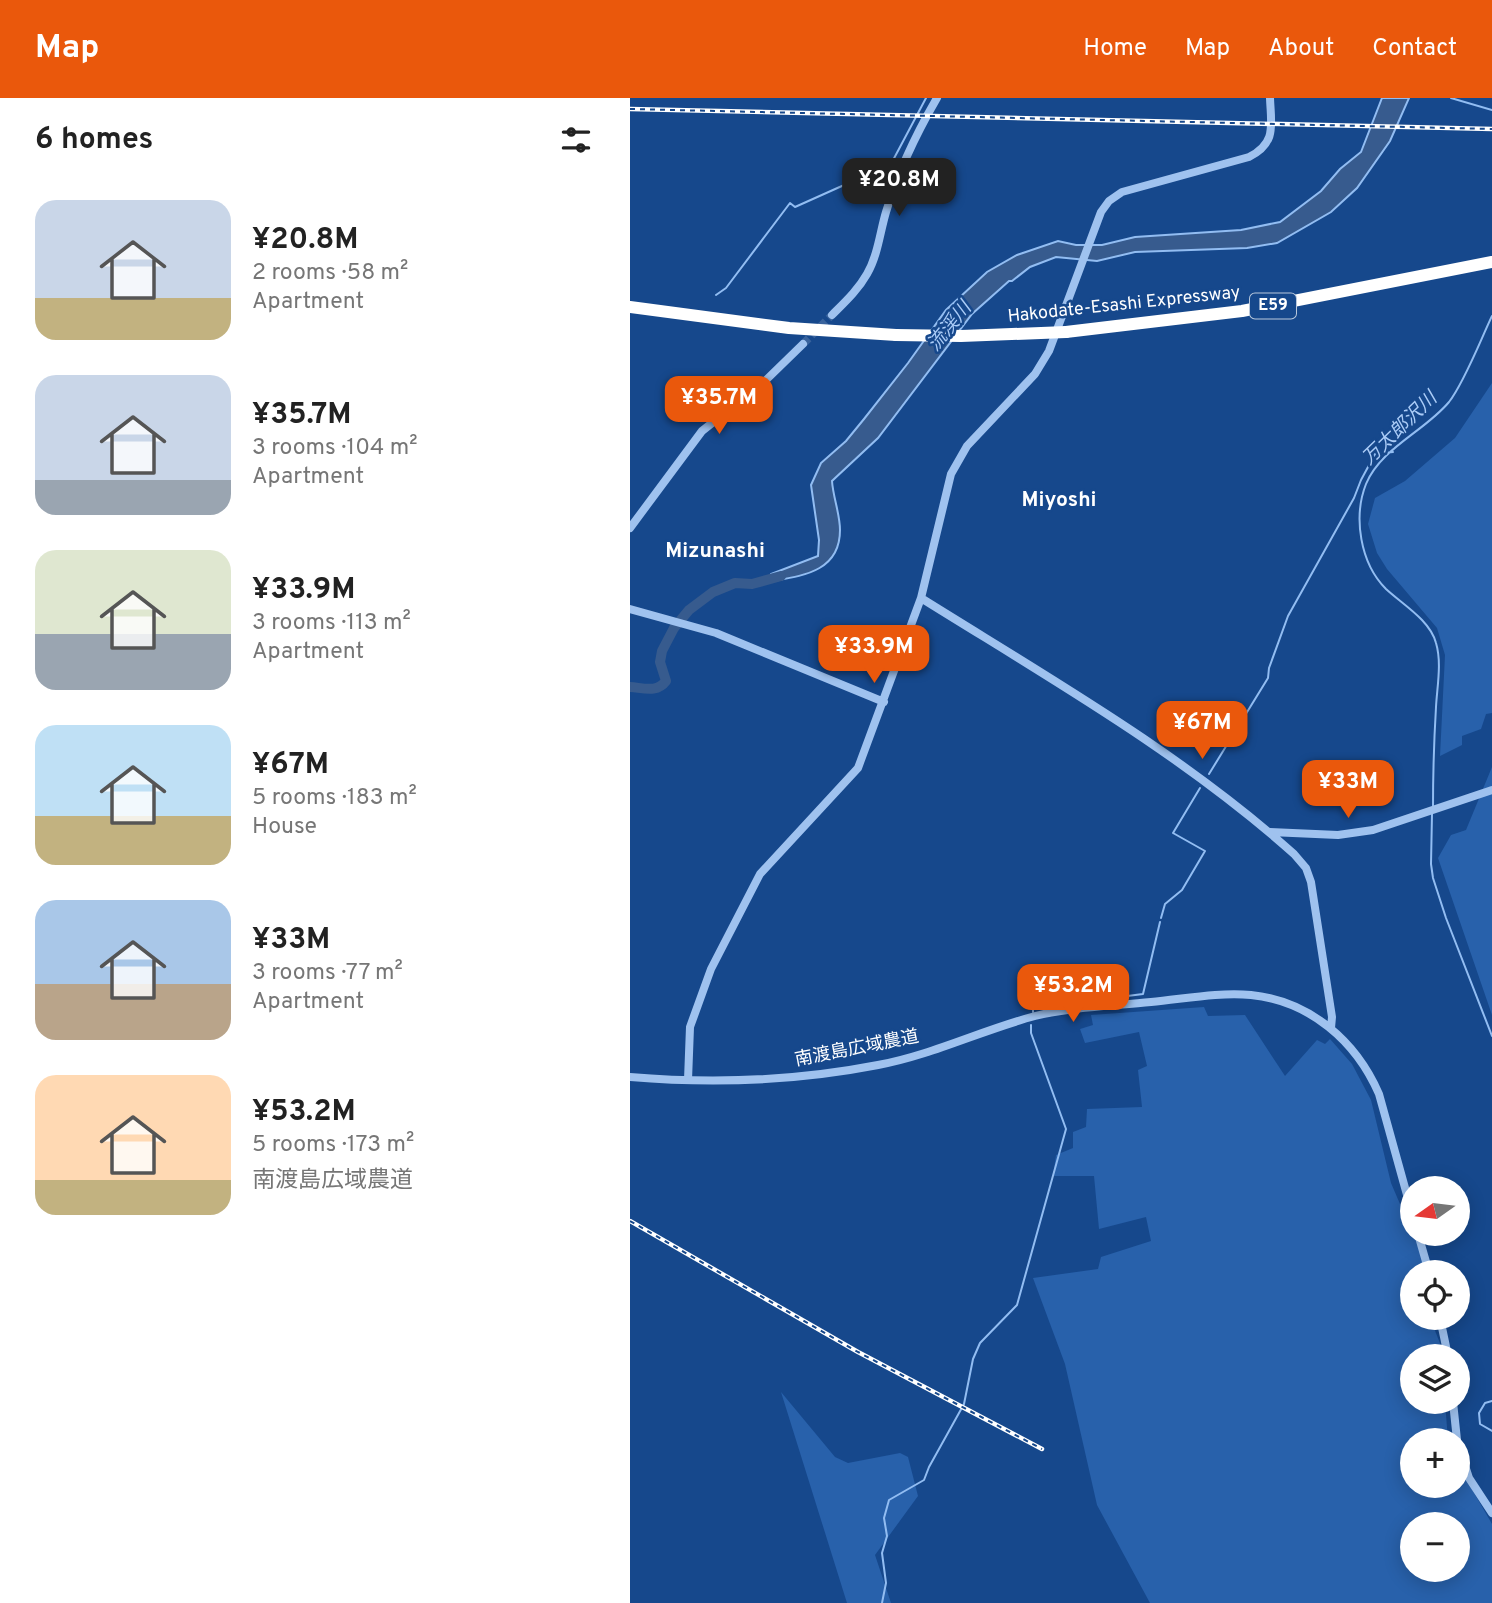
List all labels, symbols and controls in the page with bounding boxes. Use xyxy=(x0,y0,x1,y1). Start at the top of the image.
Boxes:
text: Map xyxy=(35,28,99,70)
text: Home xyxy=(1083,34,1147,64)
text: Map xyxy=(1185,34,1230,64)
text: About xyxy=(1268,34,1334,64)
text: Contact xyxy=(1372,34,1457,64)
icon: filters xyxy=(557,121,595,159)
text: 6 homes xyxy=(35,122,153,159)
pin: ¥20.8M xyxy=(842,158,956,218)
text: ¥20.8M xyxy=(858,166,940,195)
text: ¥20.8M xyxy=(252,222,359,259)
icon: home xyxy=(91,228,175,312)
text: 2 rooms · 58 m² xyxy=(252,259,408,288)
street label: Hakodate-Esashi Expressway xyxy=(1006,281,1242,329)
text: Apartment xyxy=(252,288,364,317)
road number: E59 xyxy=(1250,294,1296,318)
water label: 流渓川 xyxy=(923,296,979,357)
pin: ¥35.7M xyxy=(662,376,776,436)
text: ¥35.7M xyxy=(681,384,757,413)
water label: 万太郎沢川 xyxy=(1357,386,1444,471)
text: ¥35.7M xyxy=(252,397,352,434)
icon: home xyxy=(91,403,175,487)
text: 3 rooms · 104 m² xyxy=(252,434,417,463)
text: Apartment xyxy=(252,463,364,492)
district label: Miyoshi xyxy=(1021,487,1097,514)
district label: Mizunashi xyxy=(665,538,765,565)
text: ¥33.9M xyxy=(252,572,356,609)
icon: home xyxy=(91,578,175,662)
text: 3 rooms · 113 m² xyxy=(252,609,411,638)
pin: ¥33.9M xyxy=(817,626,931,685)
text: ¥33.9M xyxy=(834,633,914,662)
text: Apartment xyxy=(252,638,364,667)
pin: ¥67M xyxy=(1161,702,1243,761)
text: ¥67M xyxy=(1172,709,1232,738)
text: ¥67M xyxy=(252,747,329,784)
icon: home xyxy=(91,753,175,837)
pin: ¥33M xyxy=(1307,760,1389,820)
text: ¥33M xyxy=(1318,768,1378,797)
text: 5 rooms · 183 m² xyxy=(252,784,417,813)
text: House xyxy=(252,813,317,842)
text: ¥33M xyxy=(252,922,330,959)
icon: home xyxy=(91,928,175,1012)
text: 3 rooms · 77 m² xyxy=(252,959,403,988)
pin: ¥53.2M xyxy=(1016,964,1130,1024)
text: ¥53.2M xyxy=(1033,972,1113,1001)
text: Apartment xyxy=(252,988,364,1017)
street label: 南渡島広域農道 xyxy=(793,1026,921,1072)
text: ¥53.2M xyxy=(252,1094,356,1131)
icon: home xyxy=(91,1103,175,1187)
text: 5 rooms · 173 m² xyxy=(252,1131,414,1160)
text: 南渡島広域農道 xyxy=(252,1167,413,1196)
north arrow xyxy=(1400,1176,1470,1246)
map controls xyxy=(1400,1176,1470,1582)
button: locate xyxy=(1400,1260,1470,1330)
button: layers xyxy=(1400,1344,1470,1414)
button: + xyxy=(1400,1428,1470,1498)
button: − xyxy=(1400,1512,1470,1582)

